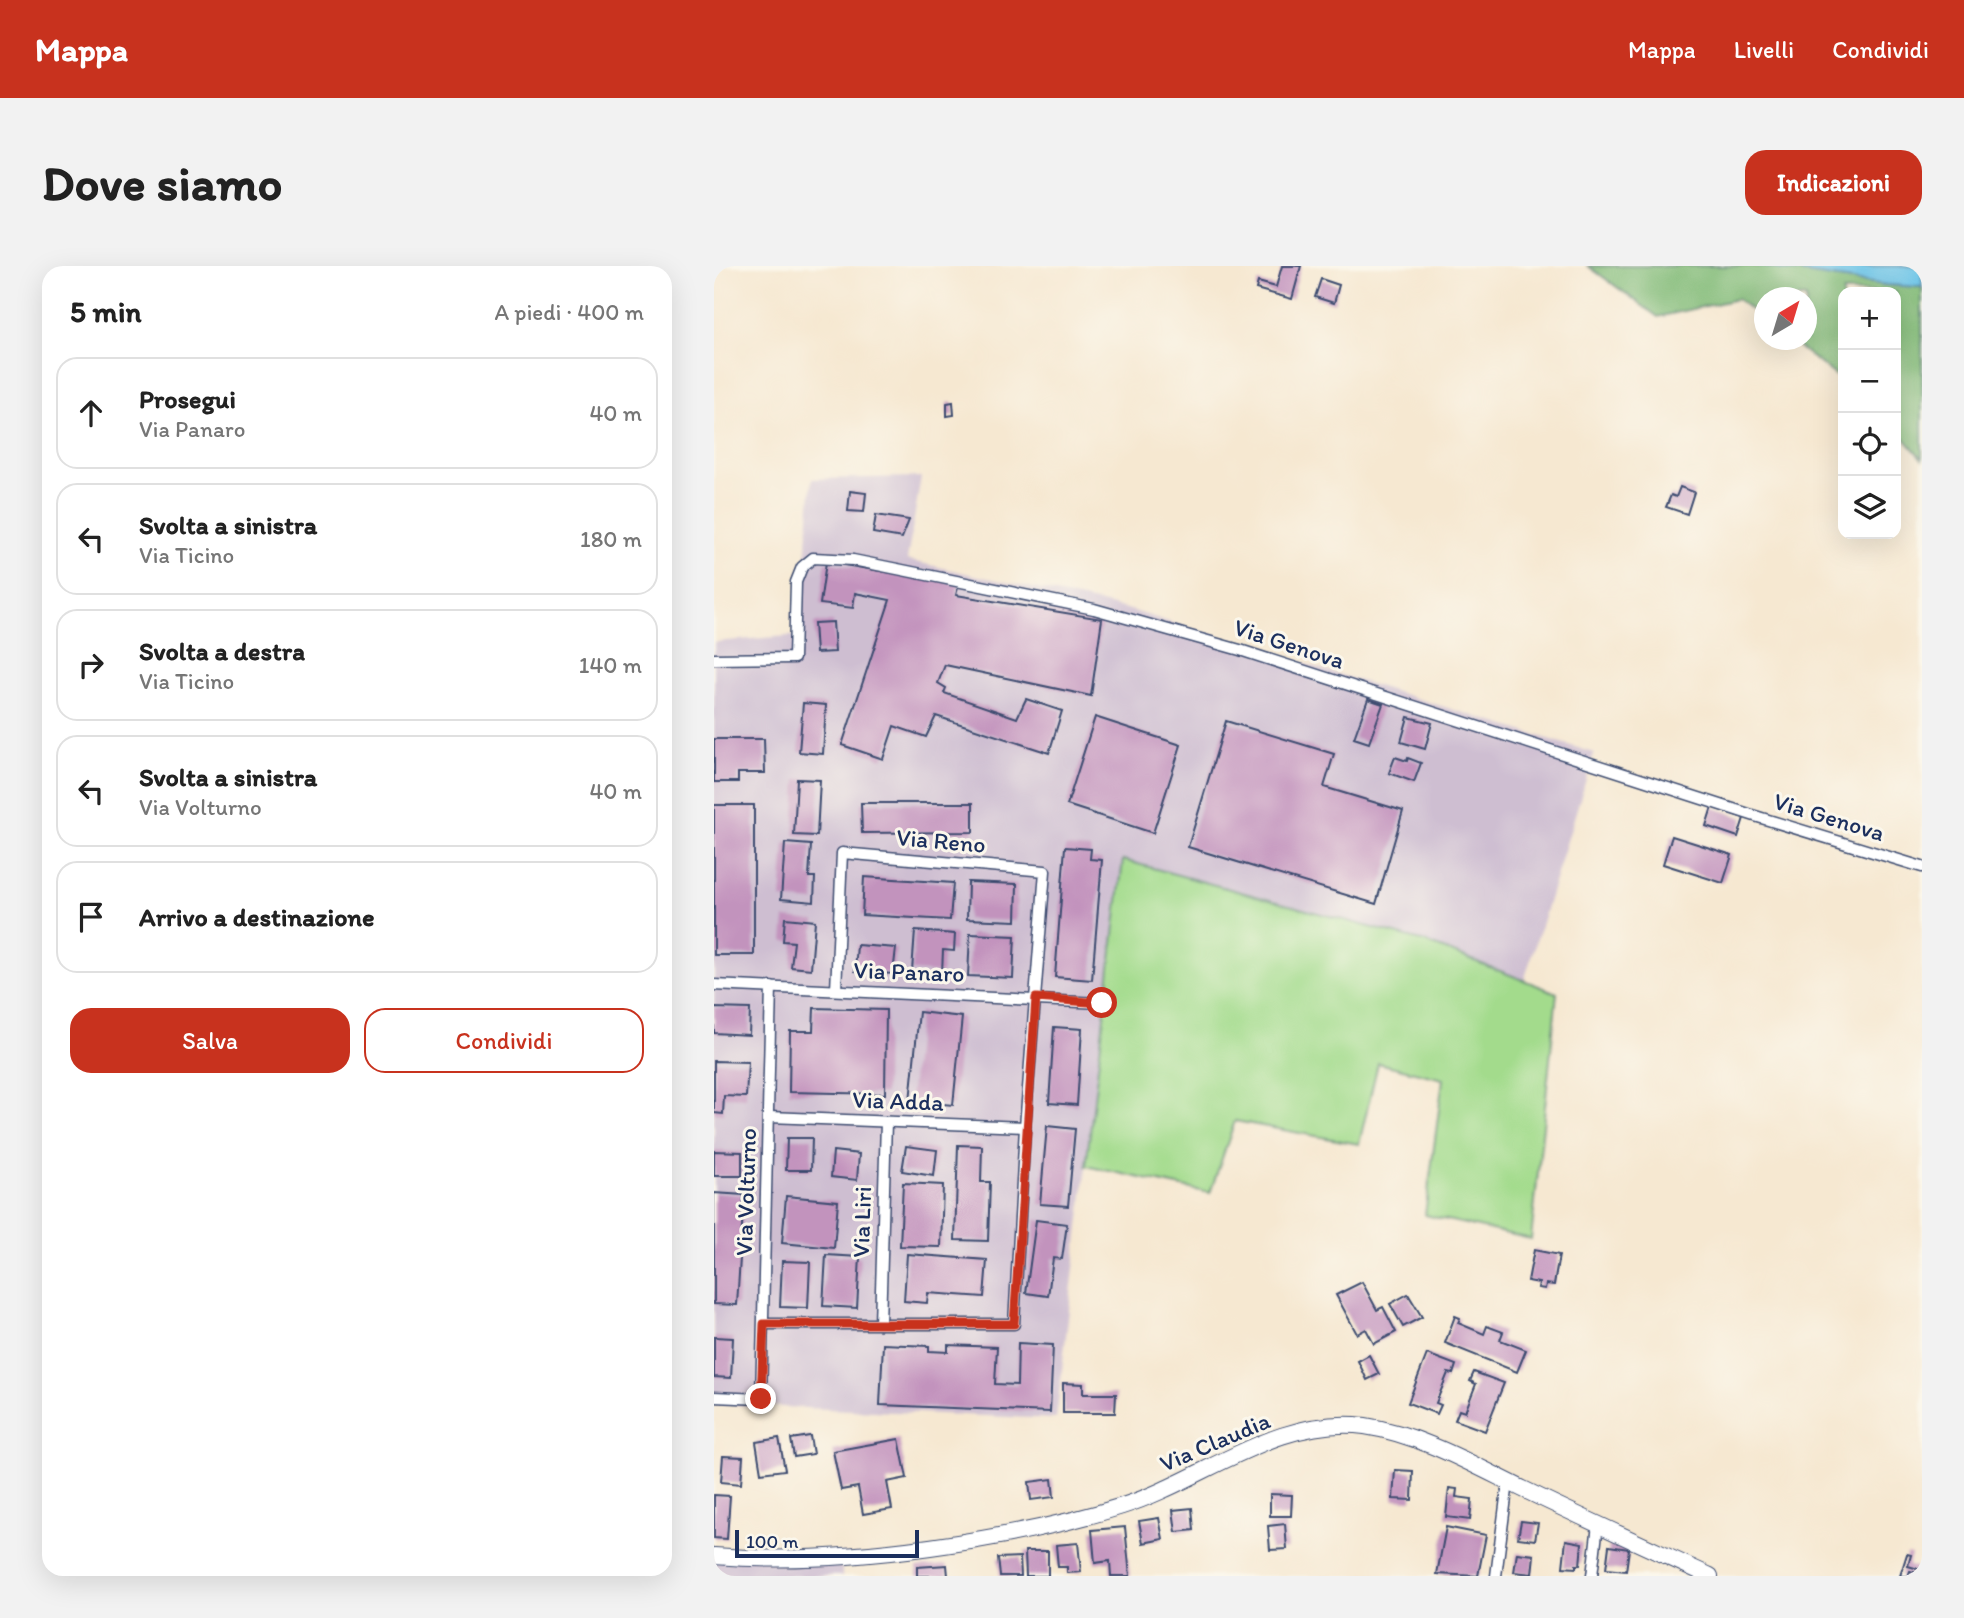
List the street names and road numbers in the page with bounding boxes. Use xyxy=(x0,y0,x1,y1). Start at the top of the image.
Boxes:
street label: Via Genova xyxy=(1230,612,1348,675)
street label: Via Genova xyxy=(1770,786,1888,847)
street label: Via Reno xyxy=(895,822,987,859)
street label: Via Panaro xyxy=(853,955,965,988)
street label: Via Adda xyxy=(852,1084,945,1117)
street label: Via Volturno xyxy=(729,1127,762,1257)
street label: Via Liri xyxy=(846,1186,877,1258)
street label: Via Claudia xyxy=(1155,1405,1275,1478)

